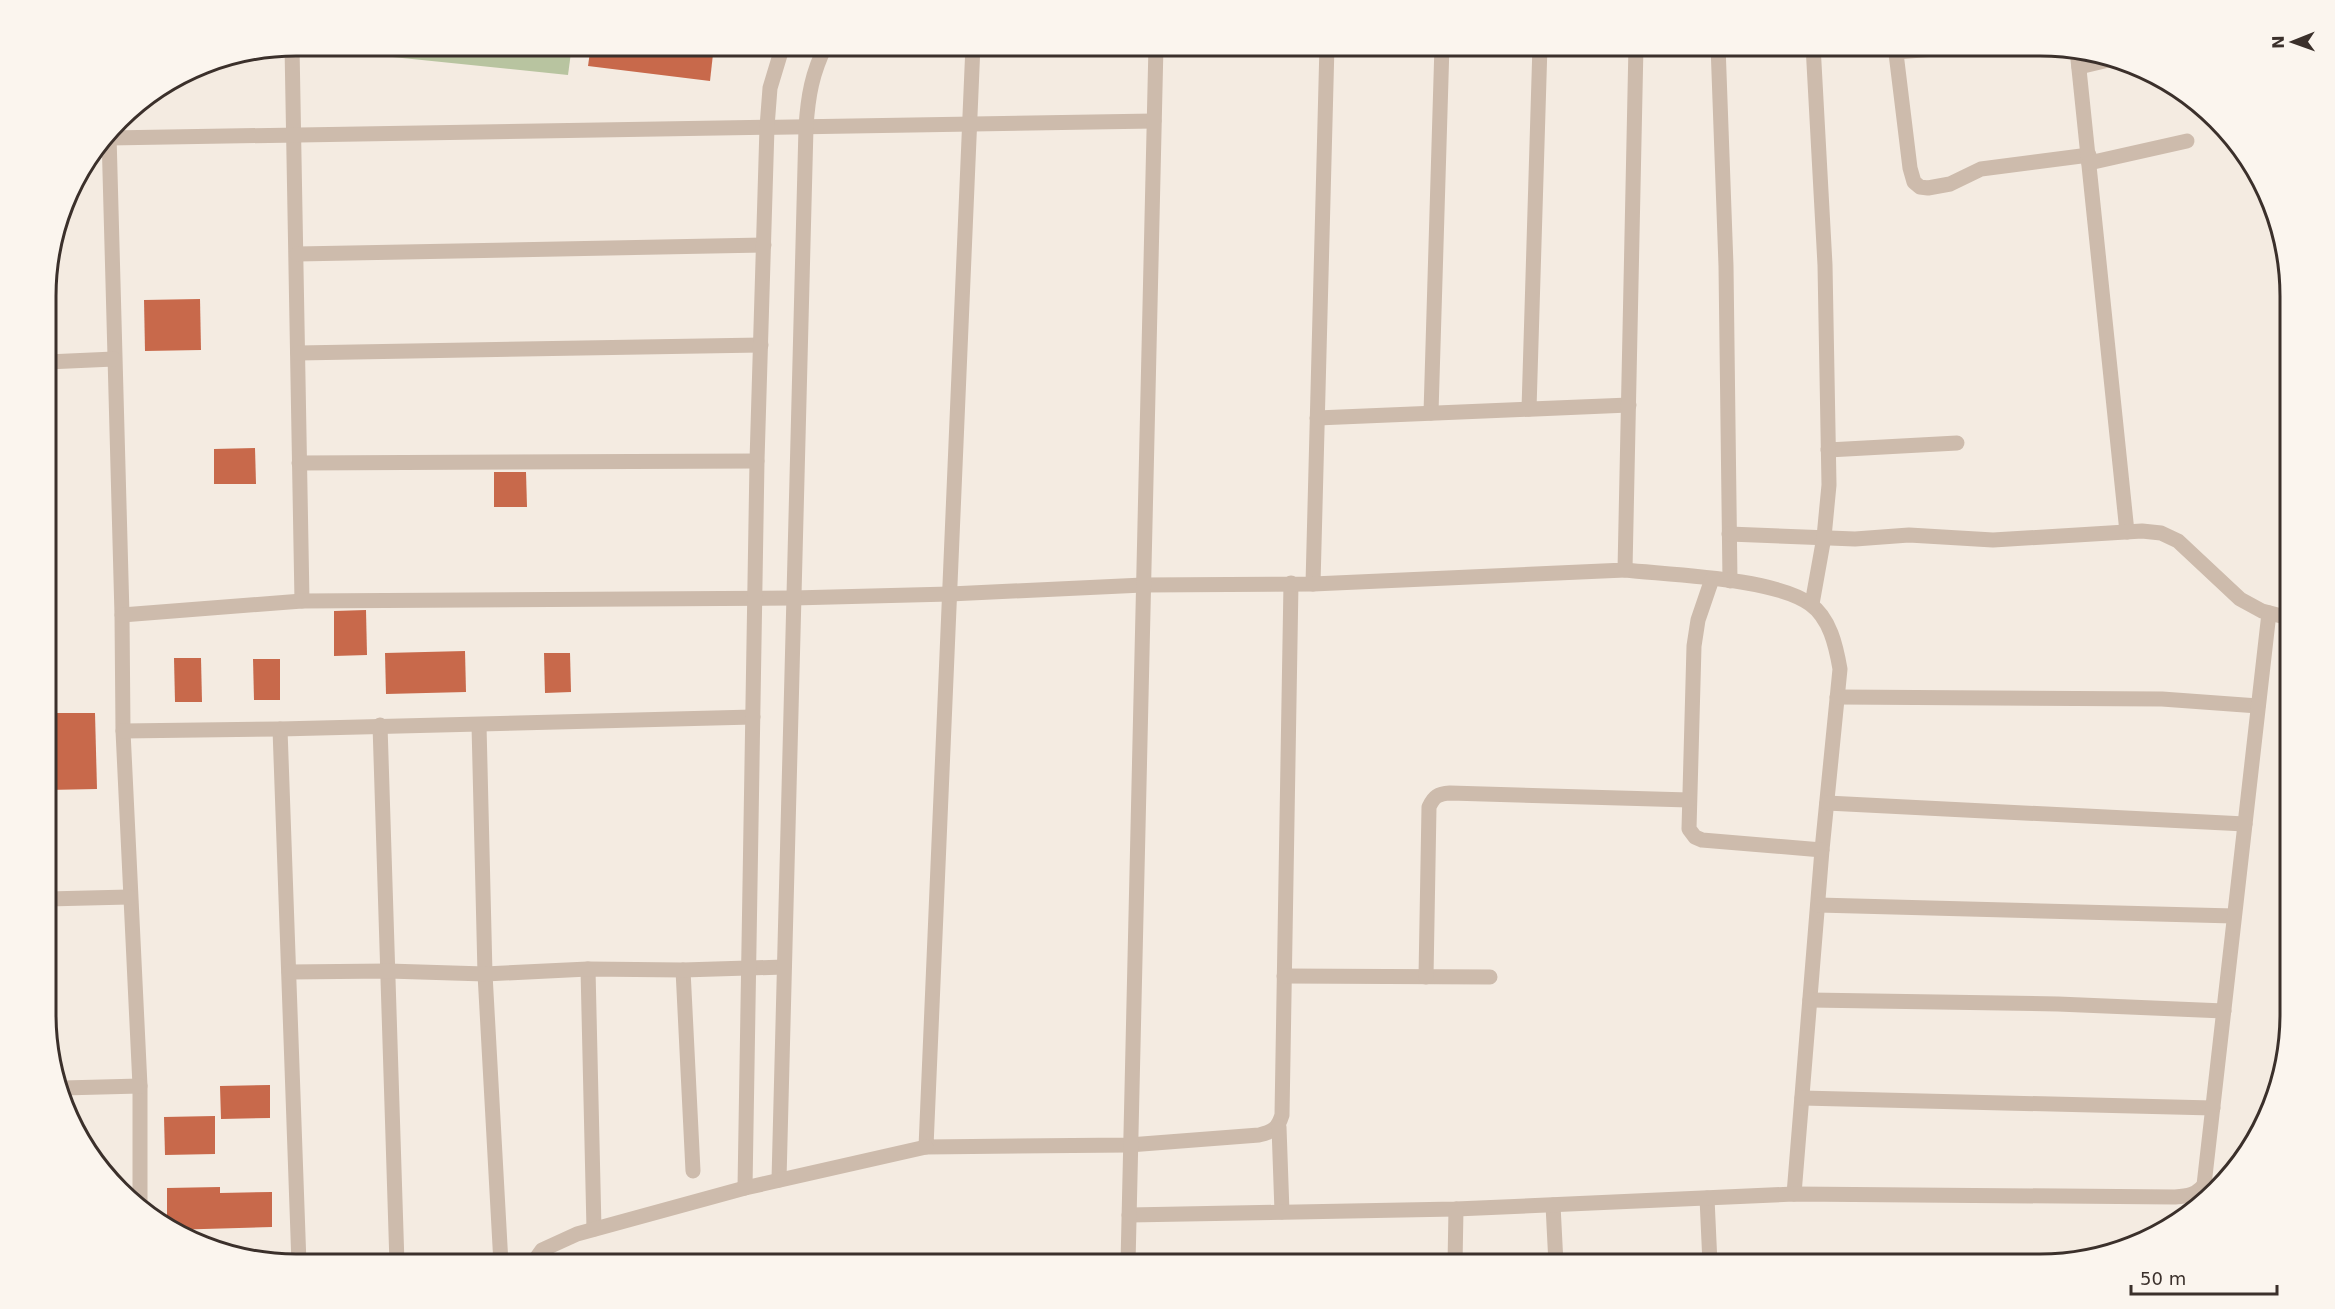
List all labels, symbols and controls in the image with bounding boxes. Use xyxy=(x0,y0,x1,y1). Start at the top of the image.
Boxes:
north arrow xyxy=(2263,12,2323,72)
text: N xyxy=(2269,35,2288,49)
scale bar xyxy=(2131,1258,2276,1296)
text: 50 m xyxy=(2140,1268,2186,1289)

